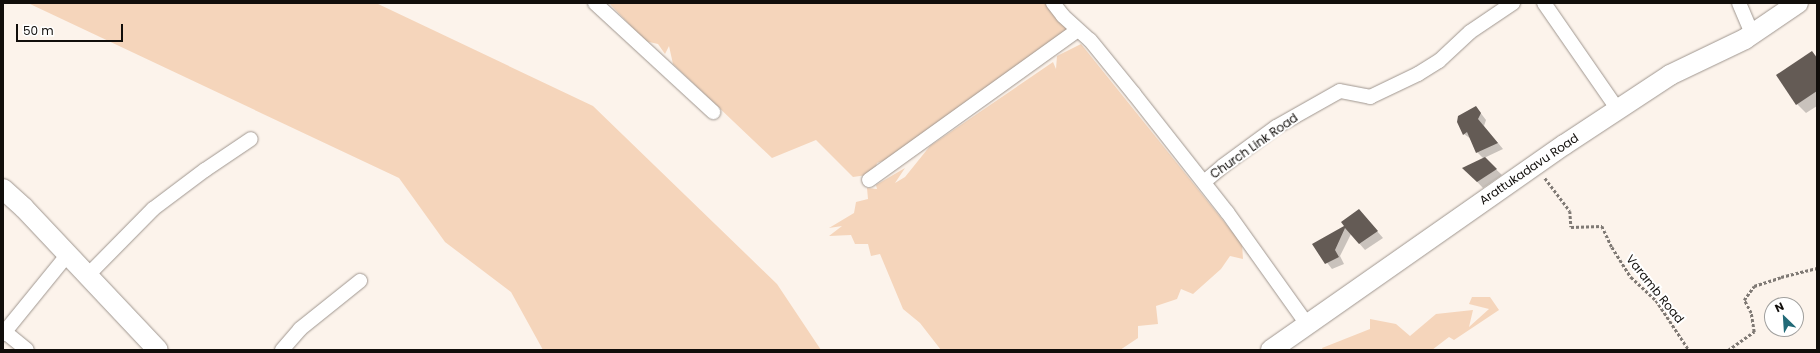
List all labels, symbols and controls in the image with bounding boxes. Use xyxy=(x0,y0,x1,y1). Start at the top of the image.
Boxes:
scale bar xyxy=(18,16,125,42)
text: 50 m xyxy=(23,22,54,39)
street label: Church Link Road xyxy=(1207,110,1301,182)
street label: Arattukadavu Road xyxy=(1477,130,1581,208)
street label: Varamb Road xyxy=(1623,252,1687,326)
north arrow xyxy=(1764,297,1804,337)
text: N xyxy=(1772,298,1786,316)

